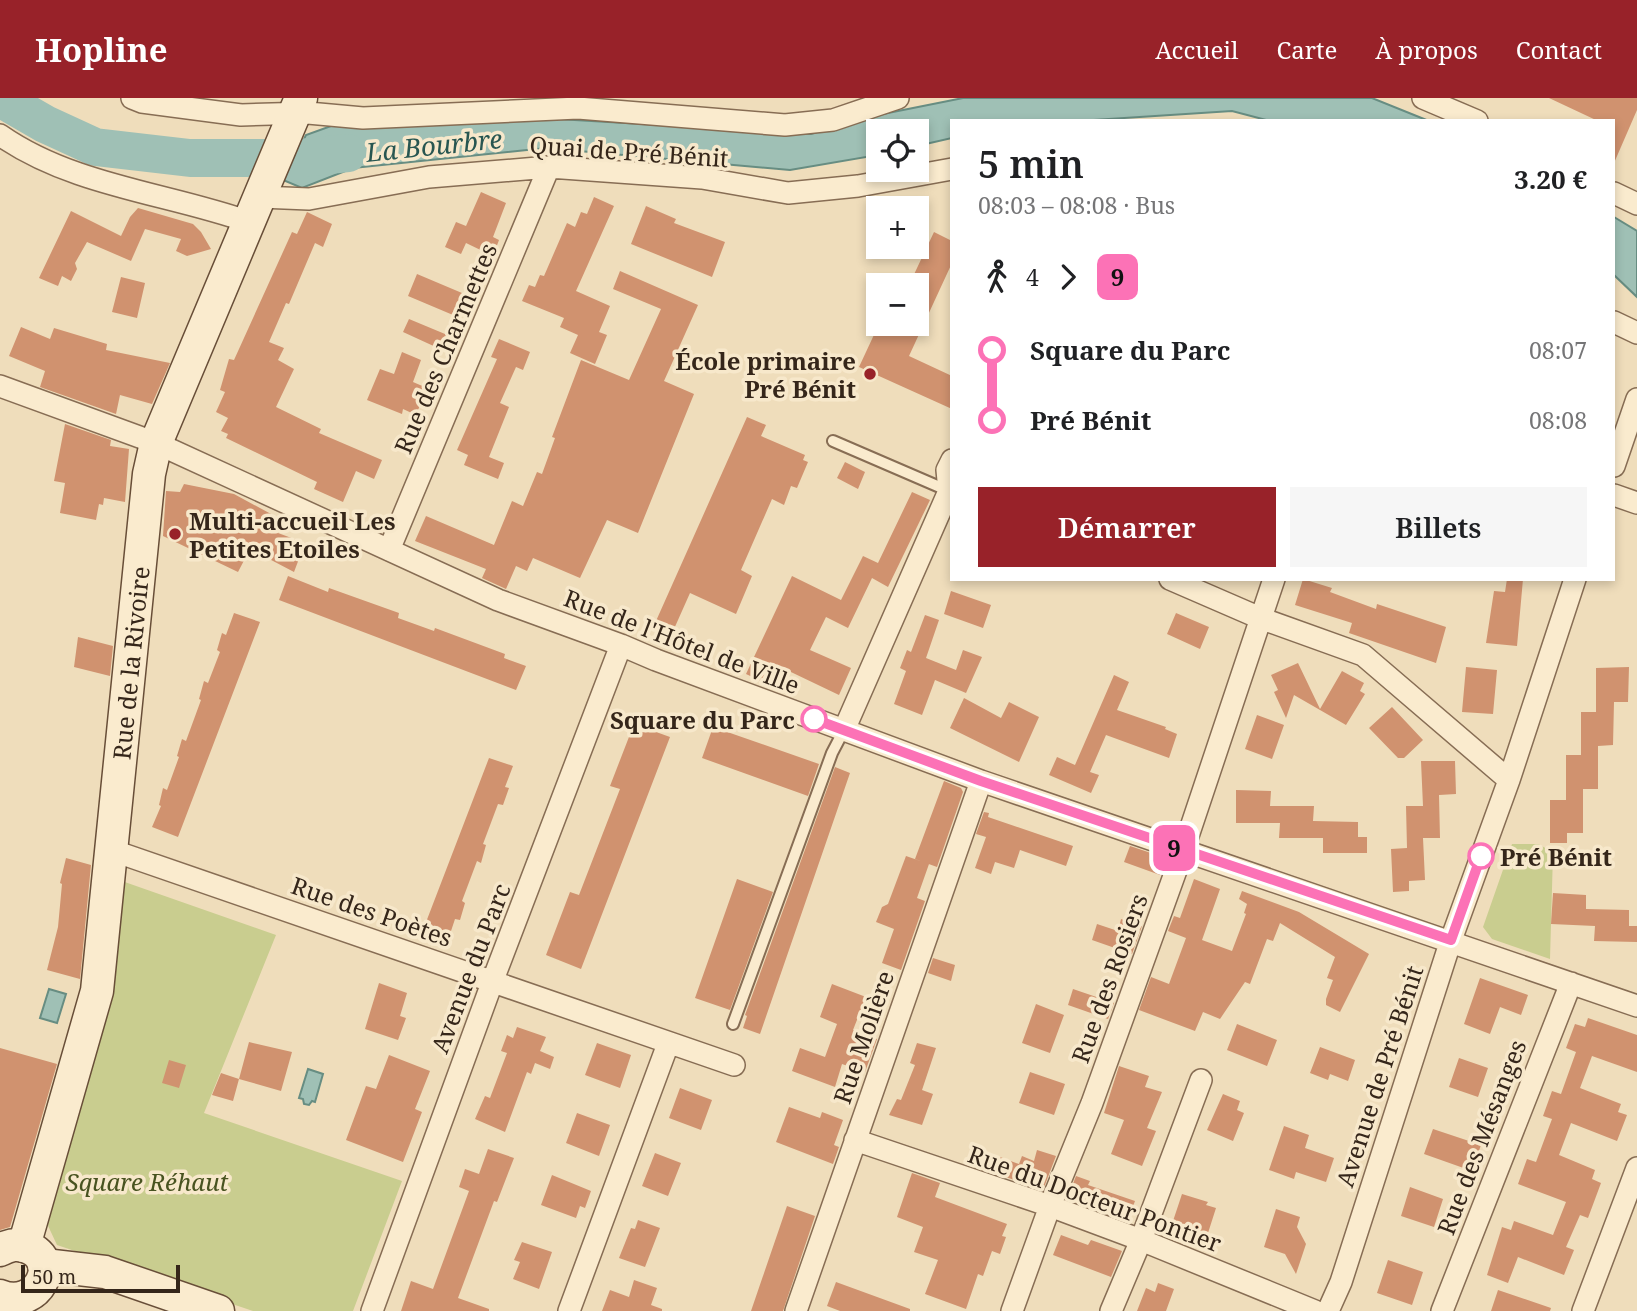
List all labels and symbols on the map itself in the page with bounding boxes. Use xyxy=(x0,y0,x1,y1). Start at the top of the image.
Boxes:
water label: La Bourbre xyxy=(363,120,504,170)
street label: Quai de Pré Bénit xyxy=(528,128,730,174)
street label: Rue des Charmettes xyxy=(386,238,504,458)
place label: École primaire Pré Bénit xyxy=(675,344,856,405)
marker: École primaire Pré Bénit xyxy=(862,366,878,382)
place label: Multi-accueil Les Petites Etoiles xyxy=(189,504,395,565)
marker: Multi-accueil Les Petites Etoiles xyxy=(167,526,183,542)
street label: Rue de la Rivoire xyxy=(104,565,156,761)
street label: Rue de l'Hôtel de Ville xyxy=(559,581,805,701)
place label: Square du Parc xyxy=(610,703,795,736)
marker: Square du Parc xyxy=(801,706,827,732)
line badge: 9 xyxy=(1151,825,1197,871)
place label: Pré Bénit xyxy=(1500,840,1612,873)
marker: Pré Bénit xyxy=(1468,843,1494,869)
street label: Rue des Poètes xyxy=(287,868,457,954)
street label: Avenue du Parc xyxy=(422,878,518,1058)
street label: Rue des Rosiers xyxy=(1063,889,1155,1067)
street label: Avenue de Pré Bénit xyxy=(1328,961,1430,1191)
street label: Rue Molière xyxy=(825,966,901,1108)
street label: Rue des Mésanges xyxy=(1429,1035,1533,1239)
street label: Rue du Docteur Pontier xyxy=(964,1137,1226,1259)
park label: Square Réhaut xyxy=(66,1165,229,1198)
scale bar xyxy=(21,1262,180,1294)

